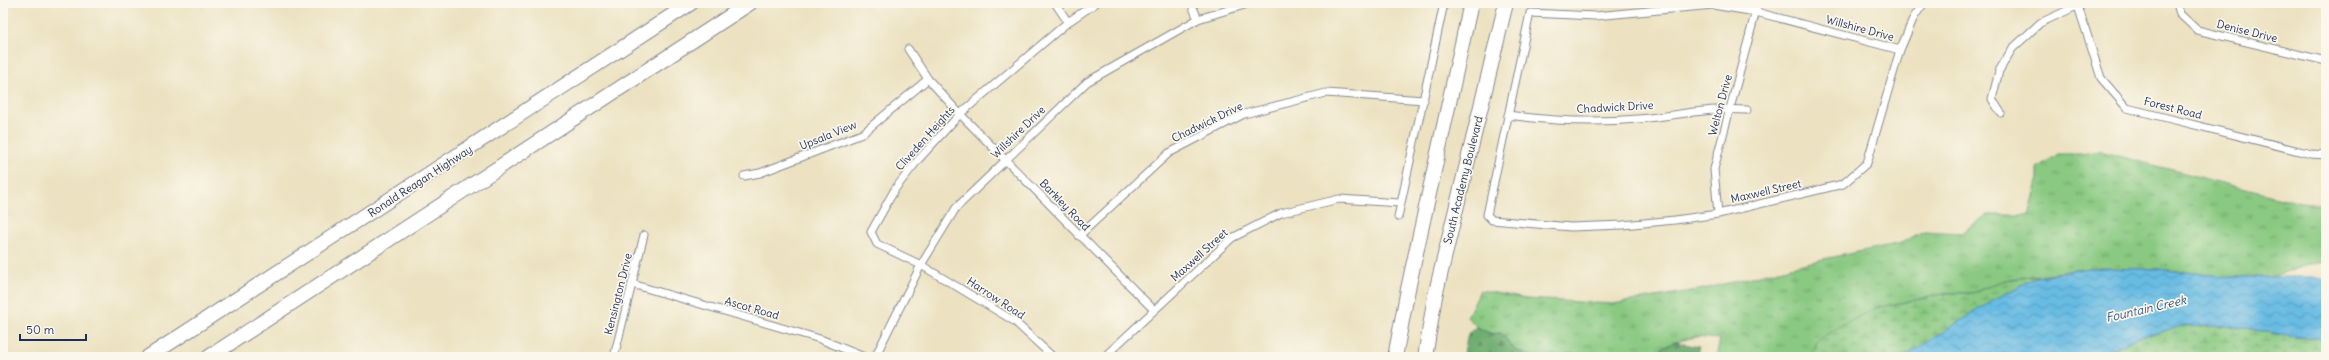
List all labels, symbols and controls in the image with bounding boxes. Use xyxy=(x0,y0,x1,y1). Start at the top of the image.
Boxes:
street label: Willshire Drive xyxy=(1824,12,1896,44)
street label: Denise Drive xyxy=(2215,17,2279,45)
street label: Welton Drive xyxy=(1705,73,1735,137)
street label: Forest Road xyxy=(2143,94,2204,122)
street label: Chadwick Drive xyxy=(1576,98,1654,116)
street label: Chadwick Drive xyxy=(1169,99,1245,145)
street label: Cliveden Heights xyxy=(892,103,958,173)
street label: Willshire Drive xyxy=(988,103,1048,161)
street label: South Academy Boulevard xyxy=(1440,114,1486,246)
street label: Upsala View xyxy=(797,117,859,153)
street label: Ronald Reagan Highway xyxy=(365,142,475,220)
street label: Barkley Road xyxy=(1037,176,1094,234)
street label: Maxwell Street xyxy=(1729,176,1803,206)
street label: Maxwell Street xyxy=(1168,226,1231,284)
street label: Kensington Drive xyxy=(601,252,635,336)
street label: Harrow Road xyxy=(964,274,1028,322)
water label: Fountain Creek xyxy=(2104,292,2188,325)
street label: Ascot Road xyxy=(723,294,781,323)
scale bar xyxy=(20,316,86,342)
text: 50 m xyxy=(26,322,55,337)

